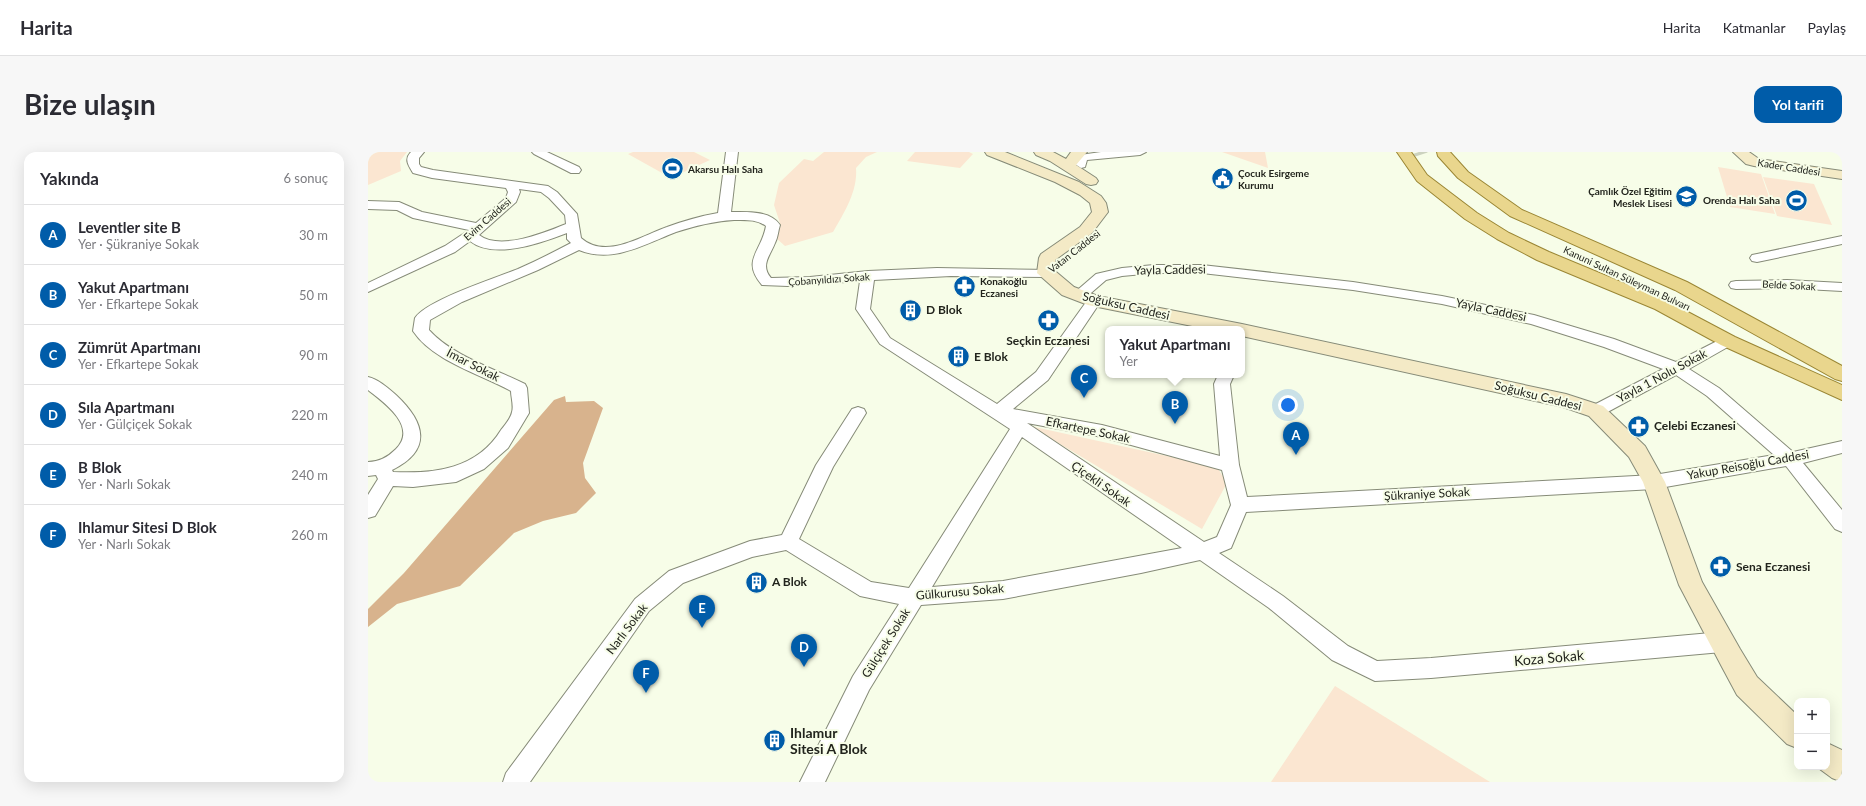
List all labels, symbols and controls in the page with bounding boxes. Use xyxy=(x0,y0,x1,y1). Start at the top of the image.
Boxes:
text: Harita xyxy=(20,16,73,39)
text: Harita xyxy=(1663,19,1701,36)
text: Katmanlar xyxy=(1723,19,1785,36)
text: Paylaş xyxy=(1807,19,1846,36)
button: Yol tarifi xyxy=(1754,86,1842,123)
text: Bize ulaşın xyxy=(24,87,156,121)
sports icon: Akarsu Halı Saha xyxy=(660,156,686,182)
street label: Kader Caddesi xyxy=(1757,156,1821,178)
place label: Akarsu Halı Saha xyxy=(687,163,763,175)
public building icon: Çocuk Esirgeme Kurumu xyxy=(1210,166,1236,192)
place label: Çocuk Esirgeme Kurumu xyxy=(1238,167,1310,191)
text: Yakında xyxy=(40,168,99,189)
text: 6 sonuç xyxy=(283,170,328,186)
school or university icon: Çamlık Özel Eğitim Meslek Lisesi xyxy=(1674,184,1700,210)
place label: Çamlık Özel Eğitim Meslek Lisesi xyxy=(1588,185,1672,209)
sports icon: Orenda Halı Saha xyxy=(1783,187,1809,213)
place label: Orenda Halı Saha xyxy=(1703,194,1780,206)
street label: Evim Caddesi xyxy=(461,195,513,243)
text: Leventler site B xyxy=(78,218,181,236)
text: A xyxy=(48,227,58,243)
text: 30 m xyxy=(299,227,328,243)
street label: Vatan Caddesi xyxy=(1046,227,1102,275)
text: Yer · Şükraniye Sokak xyxy=(78,236,199,252)
street label: Kanuni Sultan Süleyman Bulvarı xyxy=(1562,243,1692,313)
street label: Yayla Caddesi xyxy=(1134,261,1206,278)
street label: Çobanyıldızı Sokak xyxy=(788,270,871,288)
pharmacy icon: Konakoğlu Eczanesi xyxy=(951,274,977,300)
place label: Konakoğlu Eczanesi xyxy=(980,275,1028,299)
text: Yakut Apartmanı xyxy=(78,278,189,296)
street label: Belde Sokak xyxy=(1762,278,1817,292)
text: B xyxy=(49,287,57,303)
text: 50 m xyxy=(299,287,328,303)
street label: Soğuksu Caddesi xyxy=(1081,288,1171,323)
street label: Yayla Caddesi xyxy=(1454,295,1528,324)
text: Yer · Efkartepe Sokak xyxy=(78,296,199,312)
building icon: D Blok xyxy=(898,297,924,323)
place label: D Blok xyxy=(926,302,963,317)
pharmacy icon: Seçkin Eczanesi xyxy=(1035,307,1061,333)
popup xyxy=(1105,326,1245,378)
place label: Seçkin Eczanesi xyxy=(1006,333,1090,348)
text: Yakut Apartmanı xyxy=(1120,335,1231,353)
text: Zümrüt Apartmanı xyxy=(78,338,201,356)
building icon: E Blok xyxy=(946,344,972,370)
street label: İmar Sokak xyxy=(444,345,503,385)
street label: Yayla 1 Nolu Sokak xyxy=(1614,345,1710,406)
text: C xyxy=(49,347,57,363)
text: 90 m xyxy=(299,347,328,363)
place label: E Blok xyxy=(974,349,1008,364)
text: Yer xyxy=(1120,353,1138,369)
text: Yer · Efkartepe Sokak xyxy=(78,356,199,372)
pin: C xyxy=(1071,365,1097,398)
street label: Soğuksu Caddesi xyxy=(1493,377,1583,414)
pin: B xyxy=(1162,391,1188,424)
your location xyxy=(1278,395,1298,415)
text: Sıla Apartmanı xyxy=(78,398,175,416)
text: D xyxy=(48,407,58,423)
text: 220 m xyxy=(291,407,328,423)
street label: Efkartepe Sokak xyxy=(1045,413,1132,446)
pharmacy icon: Çelebi Eczanesi xyxy=(1626,413,1652,439)
text: Yer · Gülçiçek Sokak xyxy=(78,416,192,432)
place label: Çelebi Eczanesi xyxy=(1654,418,1736,433)
pin: A xyxy=(1283,422,1309,455)
street label: Yakup Reisoğlu Caddesi xyxy=(1686,446,1810,483)
text: B Blok xyxy=(78,458,122,476)
street label: Çiçekli Sokak xyxy=(1069,458,1135,510)
text: E xyxy=(49,467,57,483)
text: 240 m xyxy=(291,467,328,483)
text: Yer · Narlı Sokak xyxy=(78,476,171,492)
street label: Şükraniye Sokak xyxy=(1384,484,1471,503)
text: Ihlamur Sitesi D Blok xyxy=(78,518,217,536)
text: F xyxy=(49,527,57,543)
text: 260 m xyxy=(291,527,328,543)
text: Yer · Narlı Sokak xyxy=(78,536,171,552)
pharmacy icon: Sena Eczanesi xyxy=(1708,554,1734,580)
place label: Sena Eczanesi xyxy=(1736,559,1810,574)
building icon: A Blok xyxy=(744,569,770,595)
place label: A Blok xyxy=(771,574,808,589)
street label: Gülkurusu Sokak xyxy=(915,580,1006,603)
pin: E xyxy=(689,595,715,628)
street label: Narlı Sokak xyxy=(603,600,651,657)
street label: Gülçiçek Sokak xyxy=(858,604,913,680)
pin: D xyxy=(791,634,817,667)
street label: Koza Sokak xyxy=(1513,646,1585,669)
pin: F xyxy=(633,660,659,693)
map controls xyxy=(1794,698,1830,770)
button: + xyxy=(1794,698,1830,734)
place label: Ihlamur Sitesi A Blok xyxy=(790,724,868,757)
building icon: Ihlamur Sitesi A Blok xyxy=(761,728,787,754)
button: − xyxy=(1794,734,1830,770)

